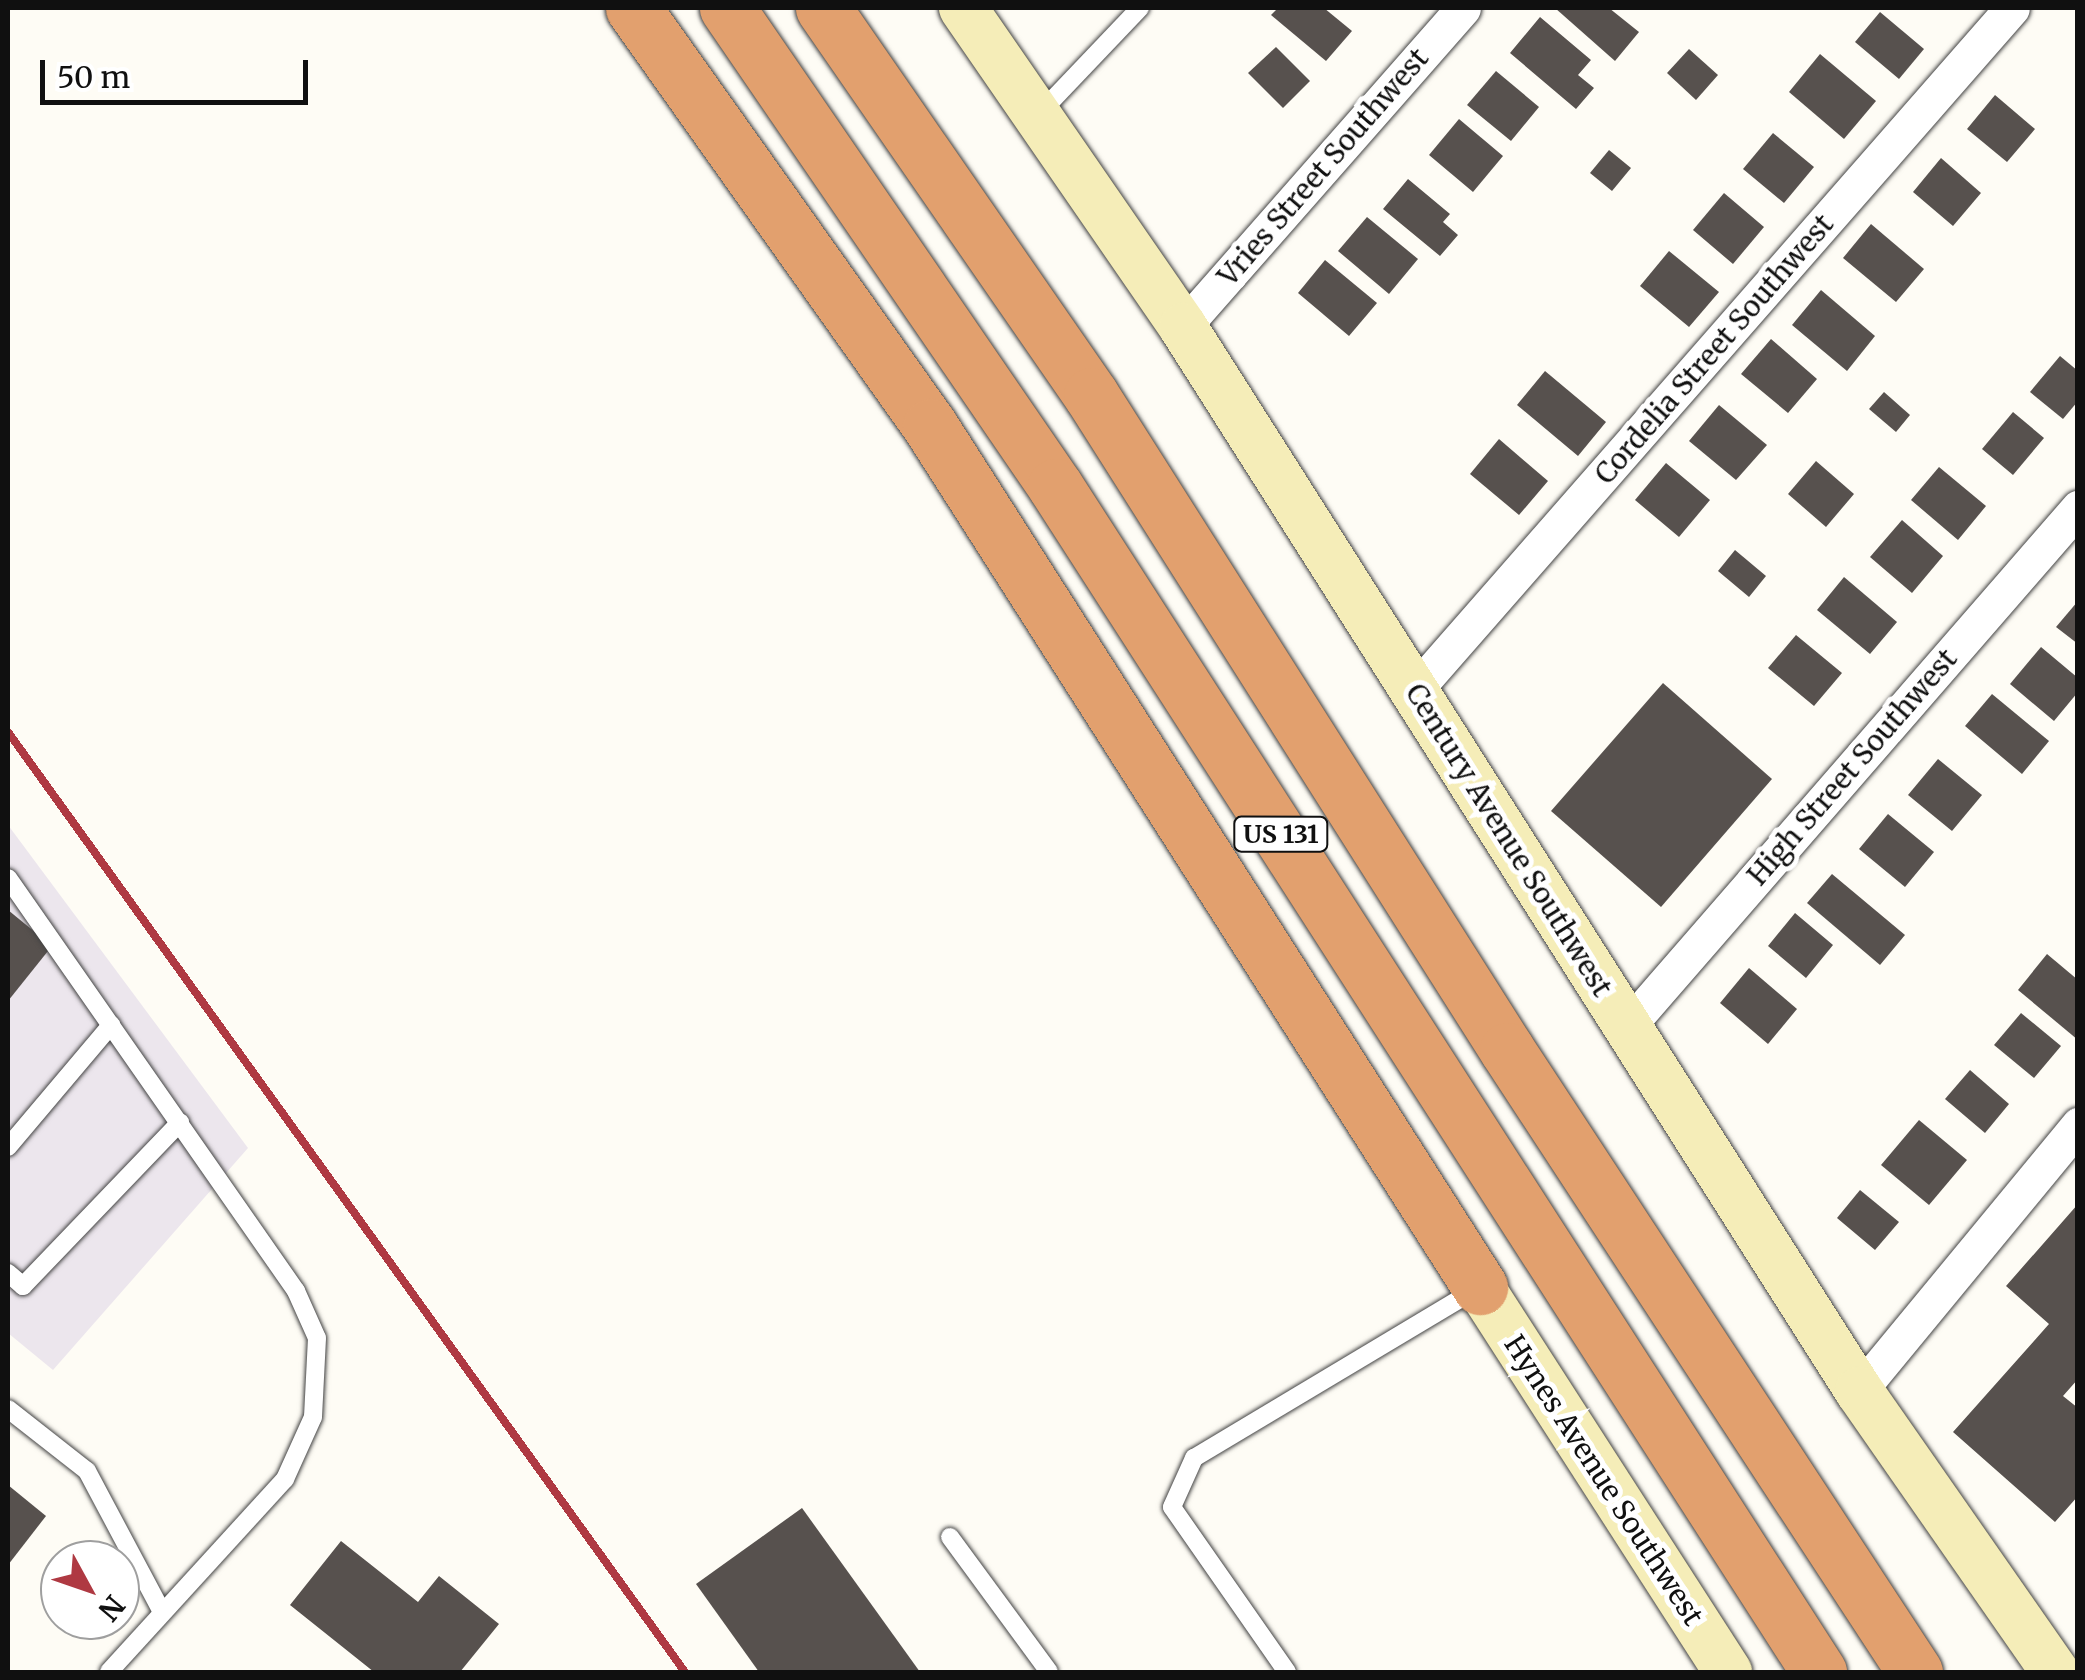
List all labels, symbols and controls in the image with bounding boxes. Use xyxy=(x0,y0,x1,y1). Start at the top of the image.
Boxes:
scale bar xyxy=(45,40,312,102)
street label: Vries Street Southwest xyxy=(1211,42,1435,292)
text: 50 m xyxy=(57,58,130,96)
street label: Cordelia Street Southwest xyxy=(1588,207,1840,491)
street label: High Street Southwest xyxy=(1740,642,1964,892)
street label: Century Avenue Southwest xyxy=(1399,678,1619,1002)
road number: US 131 xyxy=(1231,814,1331,854)
street label: Hynes Avenue Southwest xyxy=(1498,1329,1710,1631)
north arrow xyxy=(40,1540,140,1640)
text: N xyxy=(91,1588,132,1628)

